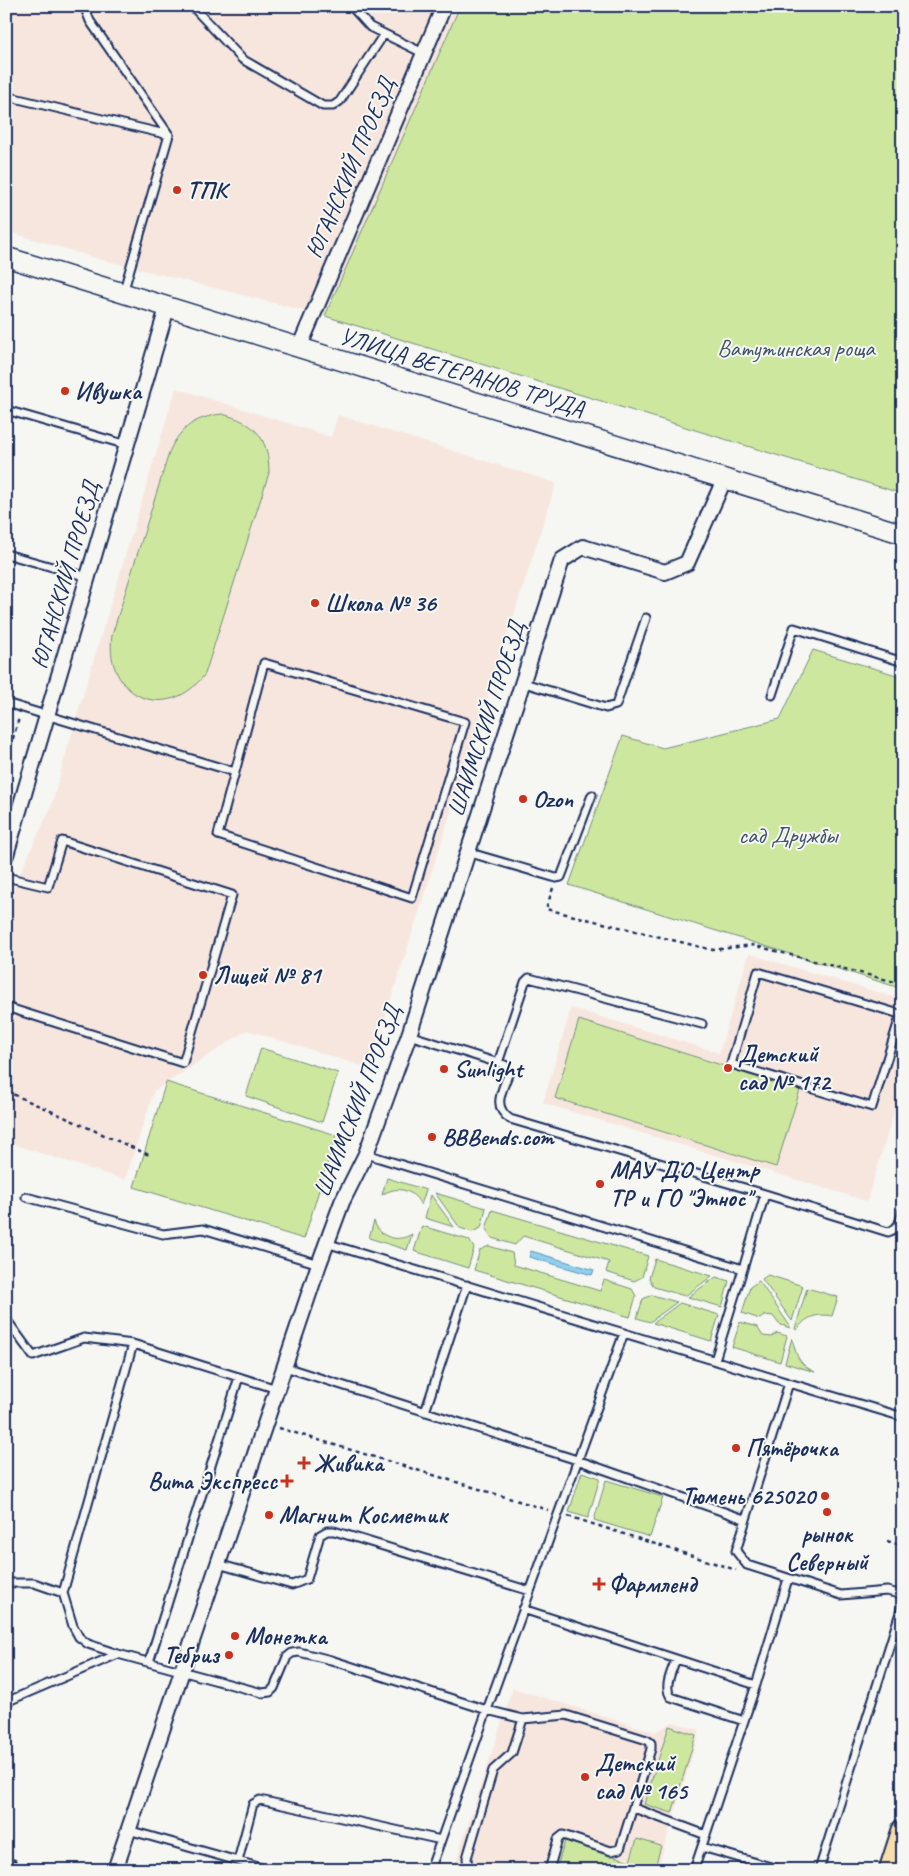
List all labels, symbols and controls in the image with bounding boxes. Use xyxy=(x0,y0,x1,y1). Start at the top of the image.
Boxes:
street label: ЮГАНСКИЙ ПРОЕЗД xyxy=(299,71,403,263)
place label: ТПК xyxy=(187,175,231,205)
marker: ТПК xyxy=(171,184,183,196)
street label: УЛИЦА ВЕТЕРАНОВ ТРУДА xyxy=(336,320,589,424)
park label: Ватутинская роща xyxy=(717,333,876,363)
place label: Ивушка xyxy=(75,376,143,406)
marker: Ивушка xyxy=(59,385,71,397)
street label: ЮГАНСКИЙ ПРОЕЗД xyxy=(24,476,107,672)
place label: Школа № 36 xyxy=(325,588,437,618)
marker: Школа № 36 xyxy=(309,597,321,609)
street label: ШАИМСКИЙ ПРОЕЗД xyxy=(440,615,532,820)
place label: Ozon xyxy=(533,784,574,814)
marker: Ozon xyxy=(517,793,529,805)
park label: сад Дружбы xyxy=(738,820,840,850)
place label: Лицей № 81 xyxy=(213,960,323,990)
marker: Лицей № 81 xyxy=(197,969,209,981)
street label: ШАИМСКИЙ ПРОЕЗД xyxy=(307,998,408,1201)
place label: Детский сад № 172 xyxy=(738,1039,832,1097)
place label: Sunlight xyxy=(454,1054,525,1084)
marker: Детский сад № 172 xyxy=(722,1062,734,1074)
marker: Sunlight xyxy=(438,1063,450,1075)
place label: BBBends.com xyxy=(442,1122,555,1152)
marker: BBBends.com xyxy=(426,1131,438,1143)
place label: МАУ ДО Центр ТР и ГО "Этнос" xyxy=(610,1155,761,1213)
marker: МАУ ДО Центр ТР и ГО "Этнос" xyxy=(594,1178,606,1190)
place label: Пятёрочка xyxy=(746,1433,839,1463)
marker: Пятёрочка xyxy=(730,1442,742,1454)
place label: Живика xyxy=(314,1448,386,1478)
marker: Живика xyxy=(298,1457,310,1469)
place label: Вита Экспресс xyxy=(148,1466,278,1496)
marker: Вита Экспресс xyxy=(281,1475,293,1487)
place label: Тюмень 625020 xyxy=(682,1481,817,1511)
marker: Тюмень 625020 xyxy=(819,1490,831,1502)
place label: Магнит Косметик xyxy=(279,1500,449,1530)
marker: рынок Северный xyxy=(821,1506,833,1518)
marker: Магнит Косметик xyxy=(263,1509,275,1521)
place label: рынок Северный xyxy=(786,1519,870,1577)
place label: Фармленд xyxy=(609,1569,699,1599)
marker: Фармленд xyxy=(593,1578,605,1590)
place label: Монетка xyxy=(245,1621,329,1651)
marker: Монетка xyxy=(229,1630,241,1642)
place label: Тебриз xyxy=(164,1640,221,1670)
marker: Тебриз xyxy=(223,1649,235,1661)
place label: Детский сад № 165 xyxy=(595,1748,690,1806)
marker: Детский сад № 165 xyxy=(579,1771,591,1783)

